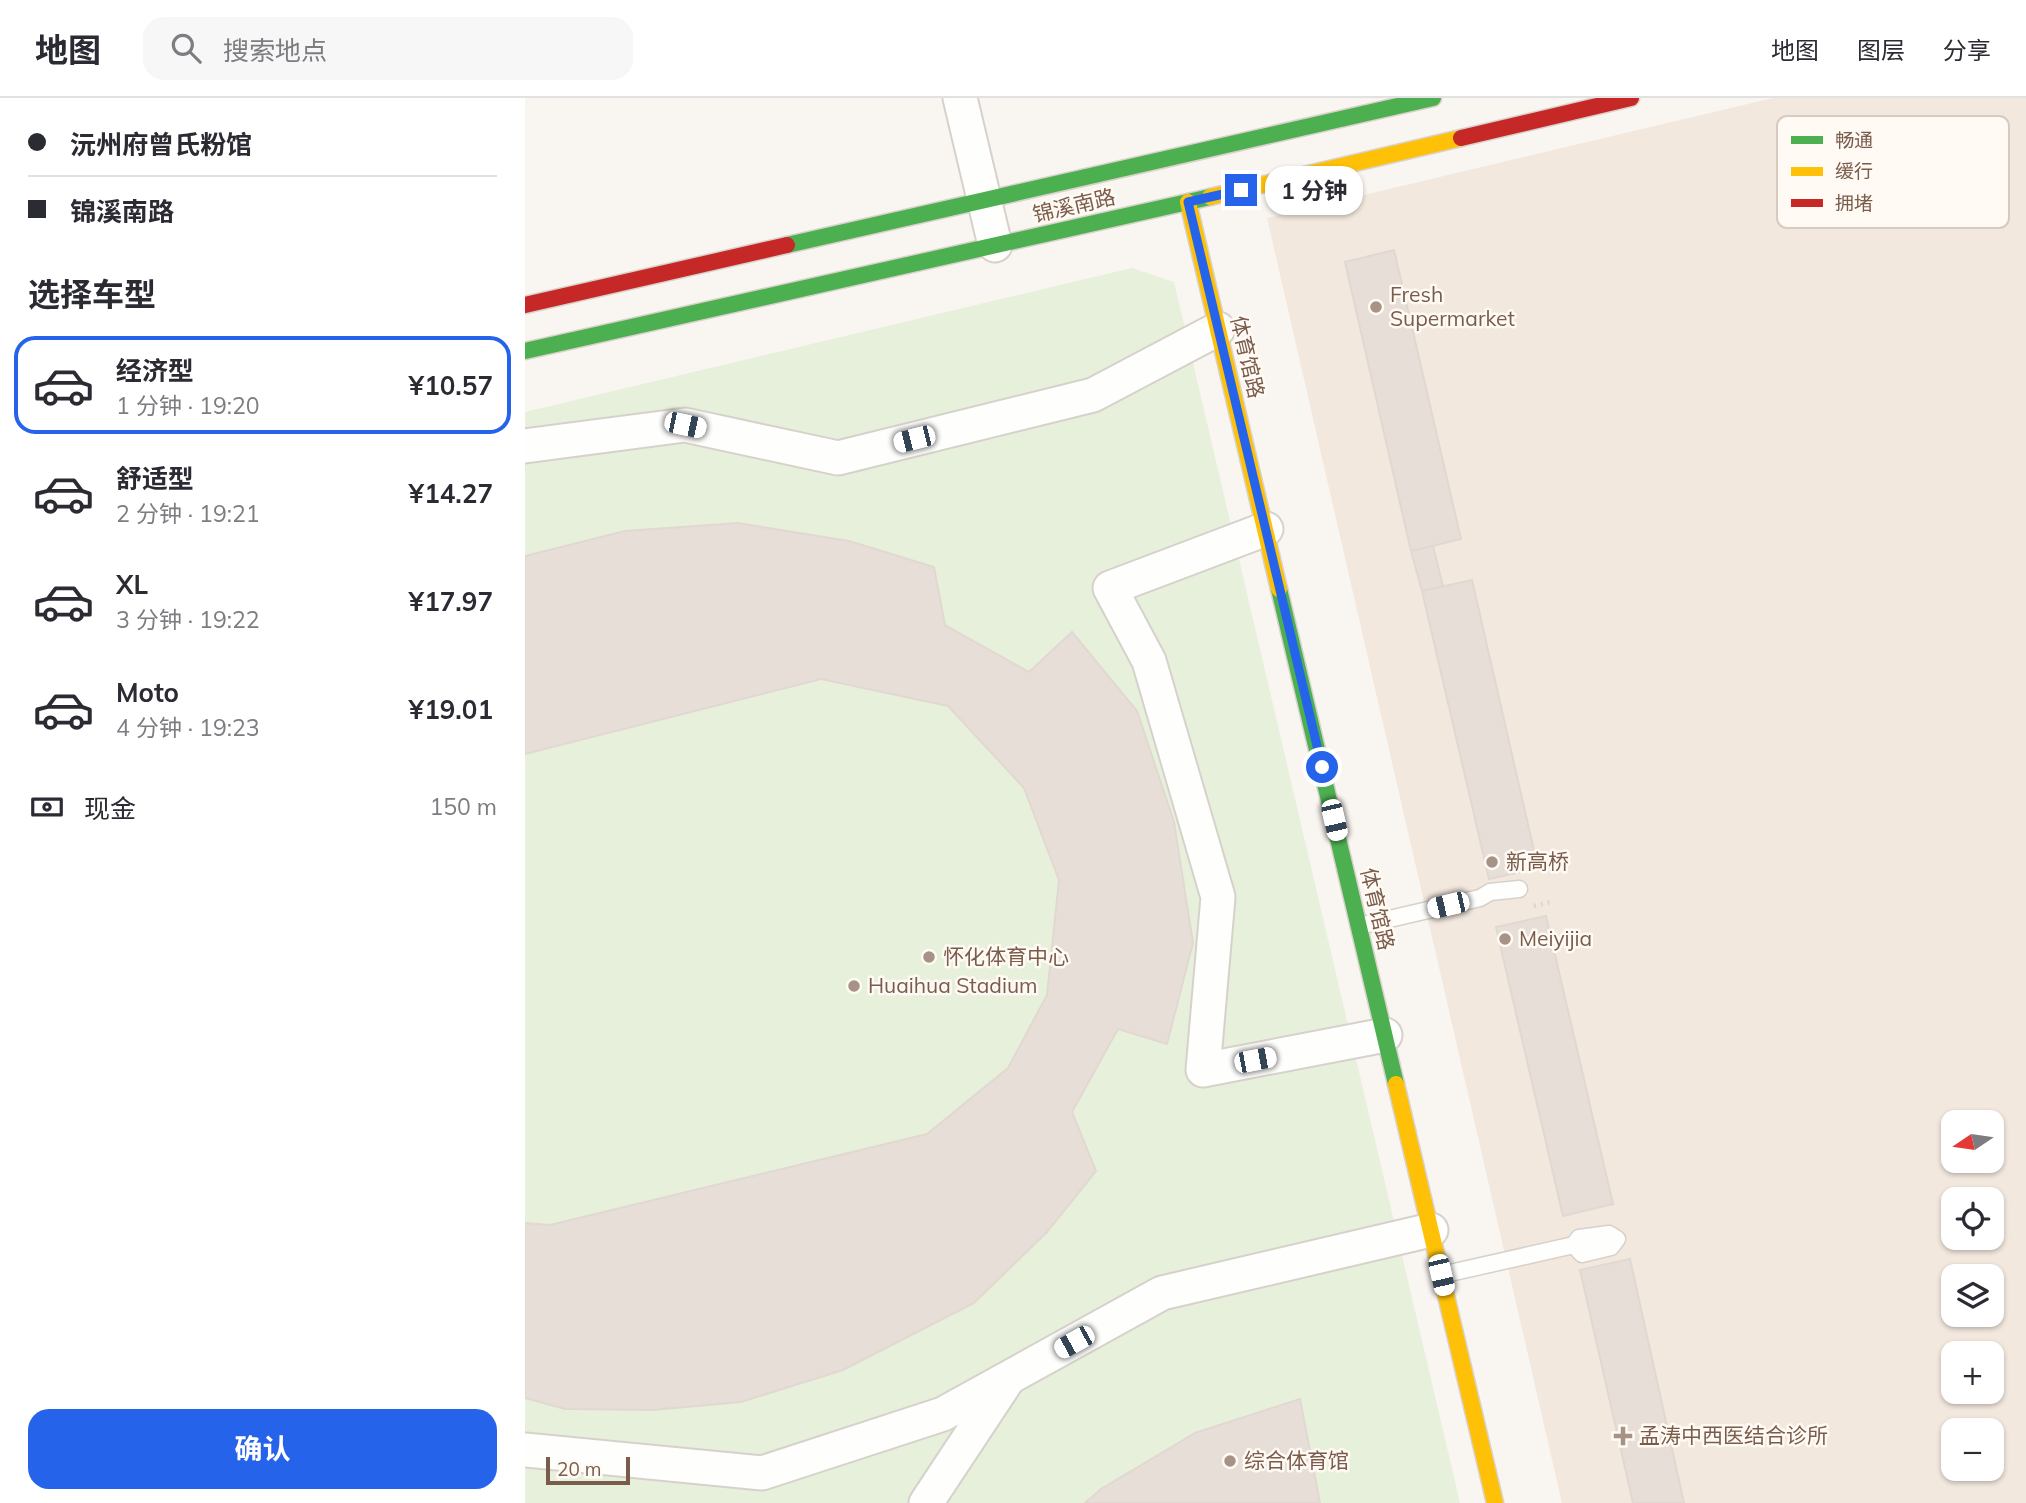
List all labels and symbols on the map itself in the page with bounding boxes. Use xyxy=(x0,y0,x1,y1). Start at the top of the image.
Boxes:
legend xyxy=(1777,116,2009,228)
text: 畅通 xyxy=(1835,128,1873,152)
text: 缓行 xyxy=(1835,159,1873,183)
callout: 1 分钟 xyxy=(1265,166,1363,214)
route end xyxy=(1225,174,1257,206)
street label: 锦溪南路 xyxy=(1030,183,1118,227)
text: 拥堵 xyxy=(1835,191,1873,215)
place label: Fresh Supermarket xyxy=(1390,281,1515,331)
marker: Fresh Supermarket xyxy=(1368,299,1384,315)
street label: 体育馆路 xyxy=(1226,313,1270,401)
car xyxy=(663,410,708,440)
car xyxy=(892,424,937,454)
route start xyxy=(1306,751,1338,783)
car xyxy=(1320,797,1349,843)
place label: 新高桥 xyxy=(1506,848,1569,874)
marker: 新高桥 xyxy=(1484,854,1500,870)
street label: 体育馆路 xyxy=(1356,865,1400,953)
car xyxy=(1426,890,1471,920)
place label: Meiyijia xyxy=(1519,925,1592,951)
marker: Meiyijia xyxy=(1497,931,1513,947)
place label: 怀化体育中心 xyxy=(943,943,1069,969)
marker: 怀化体育中心 xyxy=(921,949,937,965)
place label: Huaihua Stadium xyxy=(868,972,1037,998)
marker: Huaihua Stadium xyxy=(846,978,862,994)
car xyxy=(1233,1046,1278,1074)
north arrow xyxy=(1941,1110,2004,1172)
car xyxy=(1427,1252,1456,1298)
car xyxy=(1051,1323,1098,1361)
place label: 孟涛中西医结合诊所 xyxy=(1639,1422,1828,1448)
marker: 孟涛中西医结合诊所 xyxy=(1613,1426,1633,1446)
place label: 综合体育馆 xyxy=(1244,1447,1349,1473)
marker: 综合体育馆 xyxy=(1222,1453,1238,1469)
scale bar xyxy=(546,1454,630,1486)

